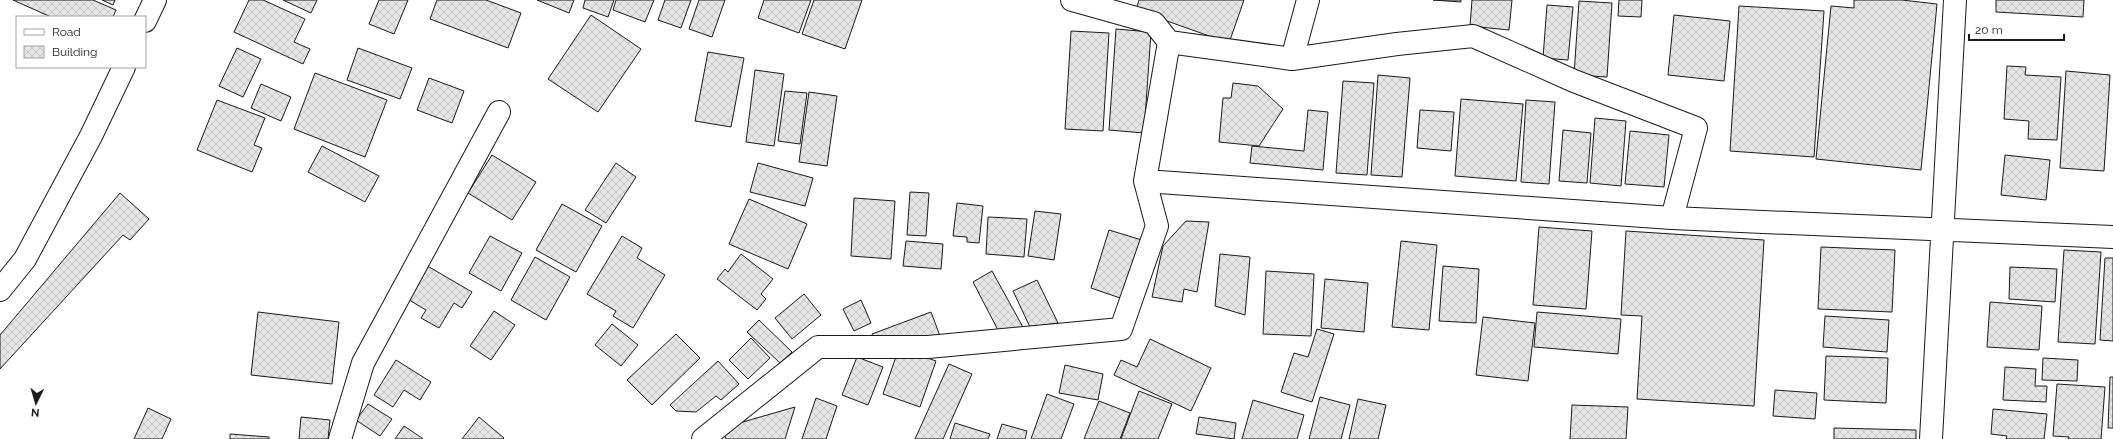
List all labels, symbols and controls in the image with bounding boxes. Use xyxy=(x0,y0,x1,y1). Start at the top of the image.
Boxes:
legend xyxy=(16,16,146,68)
scale bar xyxy=(1969,16,2064,42)
text: 20 m xyxy=(1975,23,2003,37)
text: Road xyxy=(52,25,81,39)
text: Building xyxy=(52,45,98,59)
north arrow xyxy=(16,383,56,423)
text: N xyxy=(30,406,40,419)

